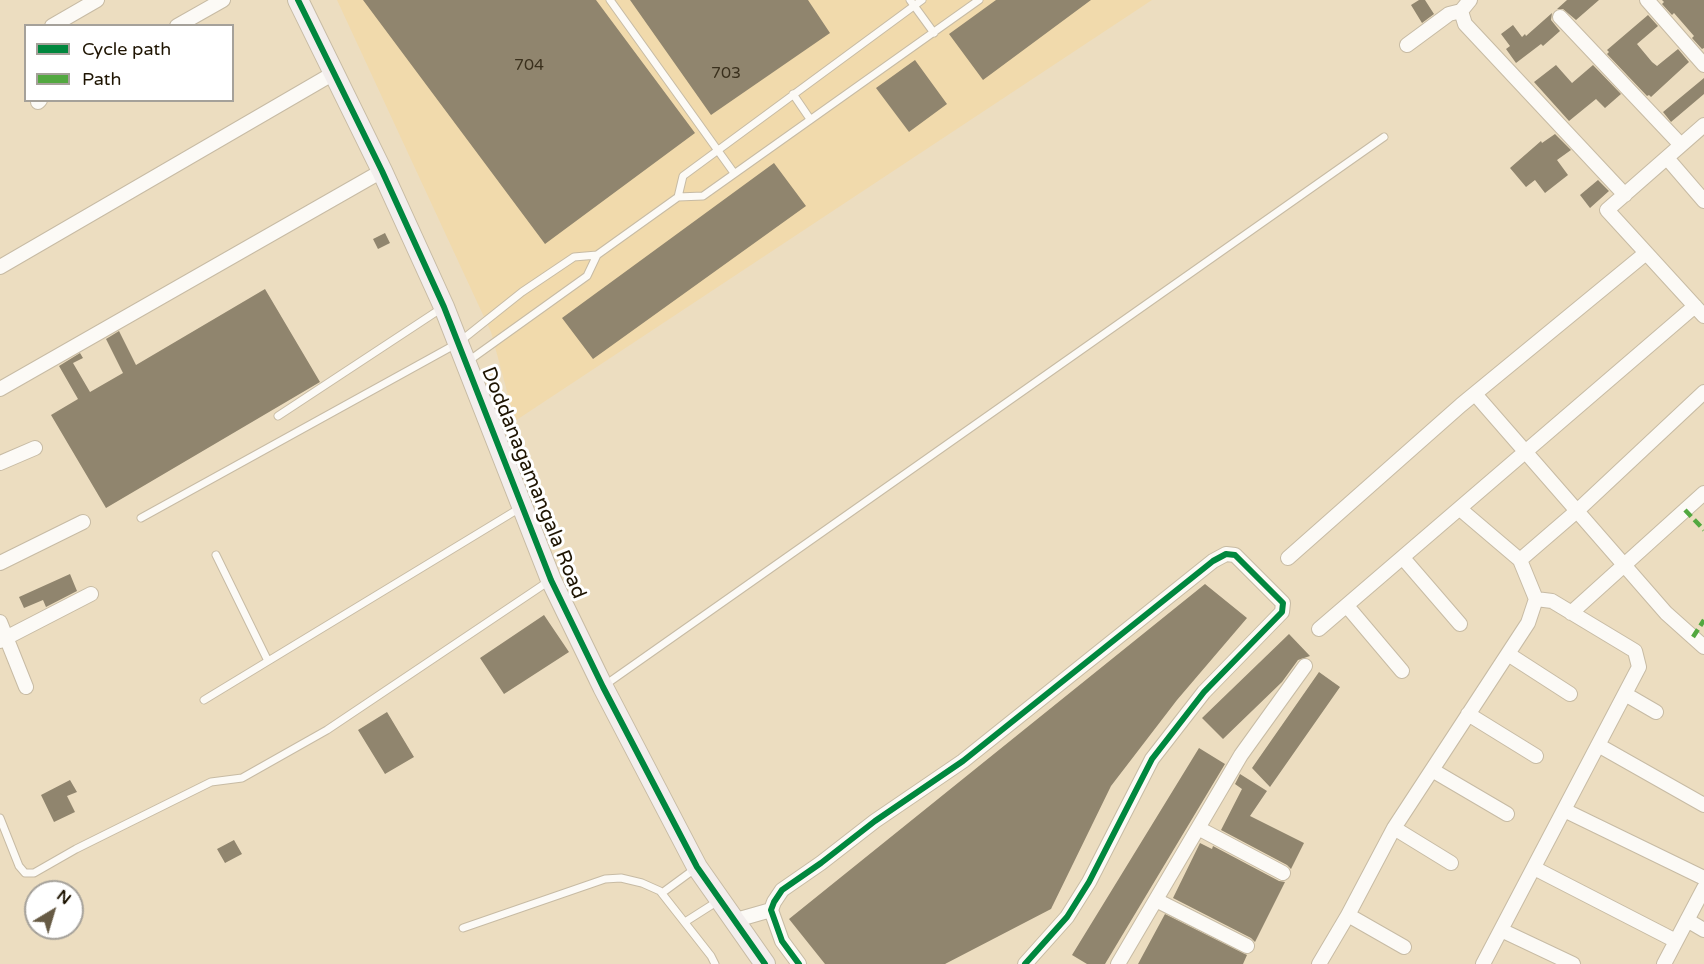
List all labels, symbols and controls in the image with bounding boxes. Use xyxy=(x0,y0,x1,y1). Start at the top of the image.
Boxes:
legend xyxy=(24,24,234,102)
text: Cycle path xyxy=(82,38,171,60)
house number: 704 xyxy=(514,56,544,76)
house number: 703 xyxy=(711,64,741,84)
text: Path xyxy=(82,68,121,90)
street label: Doddanagamangala Road xyxy=(475,364,591,602)
north arrow xyxy=(24,880,84,940)
text: N xyxy=(53,886,75,909)

